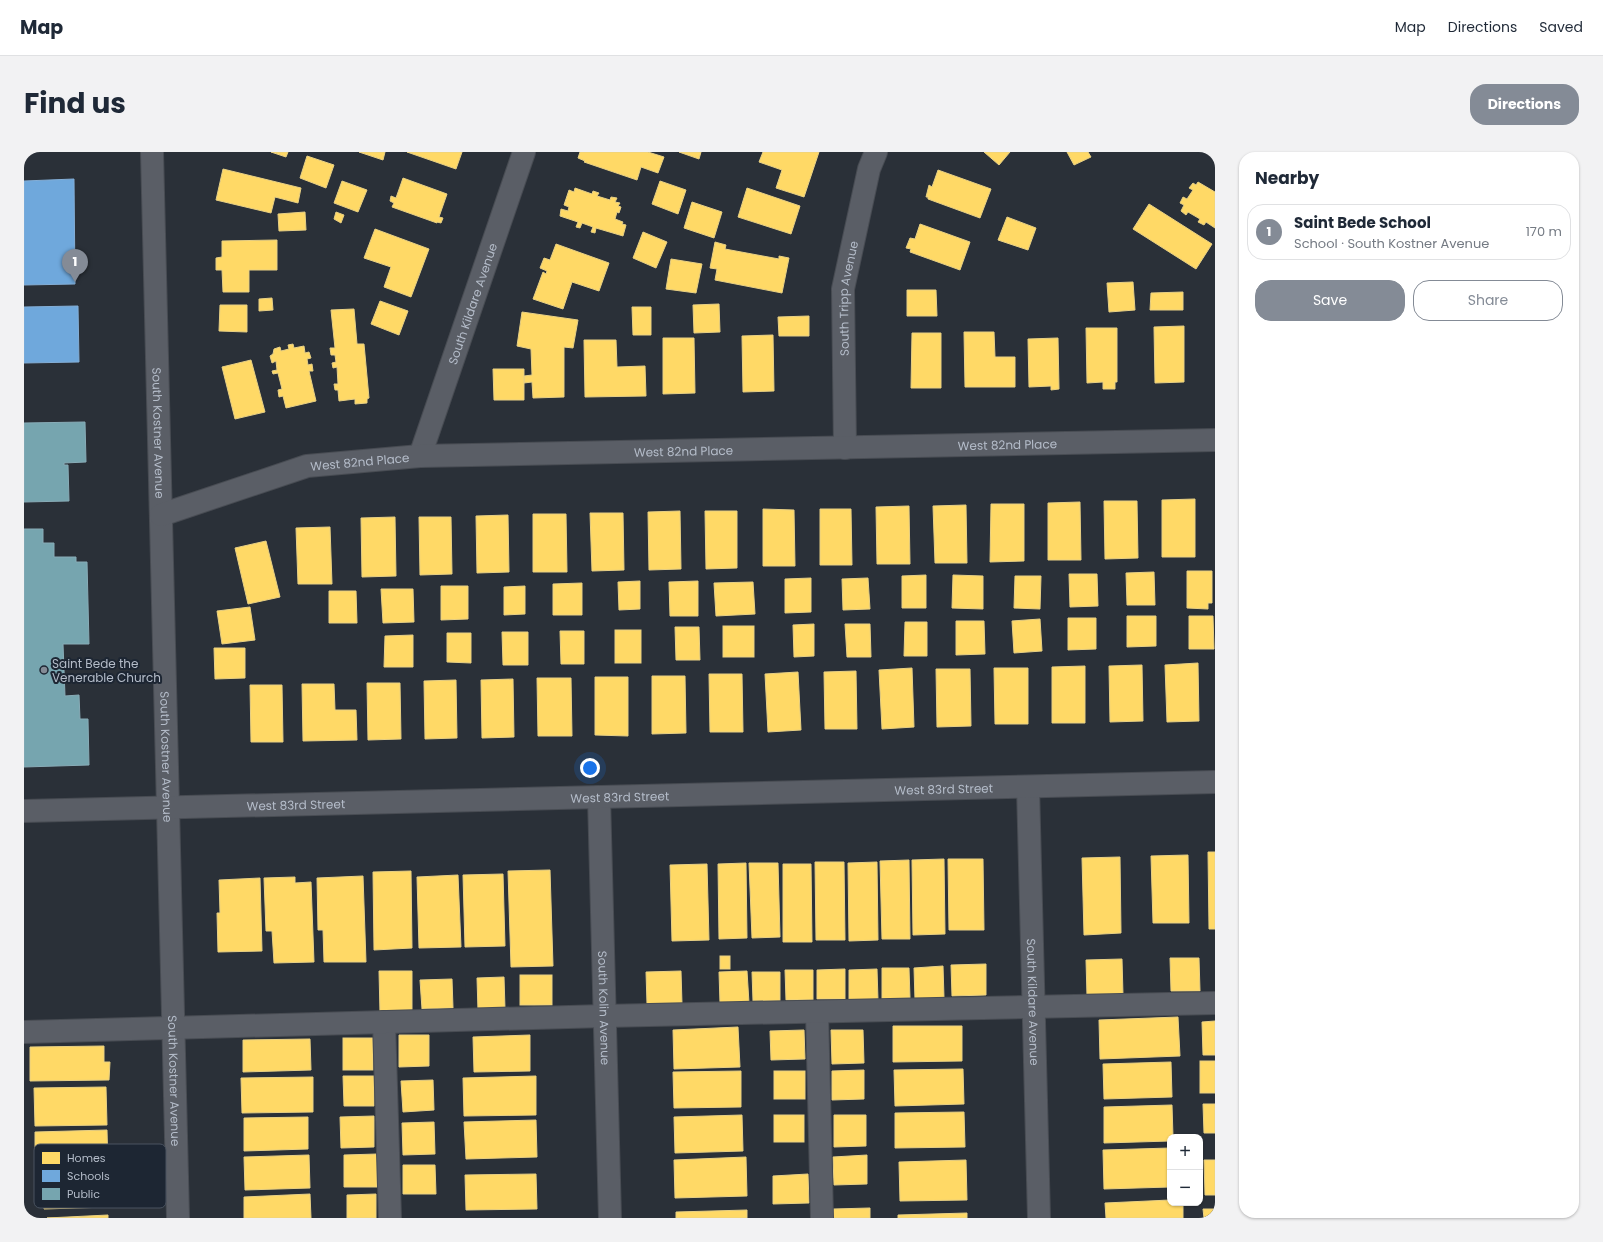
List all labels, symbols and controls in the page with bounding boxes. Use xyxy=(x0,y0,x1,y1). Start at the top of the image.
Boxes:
text: Map xyxy=(20,14,63,41)
text: Map xyxy=(1395,17,1426,37)
text: Directions xyxy=(1448,17,1517,37)
text: Saved xyxy=(1539,17,1583,37)
text: Find us xyxy=(24,84,126,123)
button: Directions xyxy=(1470,84,1579,125)
text: Nearby xyxy=(1255,166,1319,190)
text: Saint Bede School xyxy=(1294,212,1431,233)
text: 1 xyxy=(1267,222,1271,241)
text: 170 m xyxy=(1526,222,1562,241)
text: School · South Kostner Avenue xyxy=(1294,234,1489,253)
street label: South Tripp Avenue xyxy=(834,239,862,356)
street label: South Kildare Avenue xyxy=(443,241,501,367)
pin: 1 xyxy=(62,249,88,282)
button: Save xyxy=(1255,280,1405,321)
button: Share xyxy=(1413,280,1563,321)
street label: South Kostner Avenue xyxy=(149,367,169,499)
street label: West 82nd Place xyxy=(958,435,1057,454)
street label: West 82nd Place xyxy=(634,441,733,460)
street label: West 82nd Place xyxy=(310,448,410,474)
place label: Saint Bede the Venerable Church xyxy=(52,655,161,686)
marker: Saint Bede the Venerable Church xyxy=(39,665,49,675)
street label: South Kostner Avenue xyxy=(157,691,177,823)
your location xyxy=(580,758,600,778)
street label: West 83rd Street xyxy=(894,779,993,798)
street label: West 83rd Street xyxy=(570,787,669,806)
street label: West 83rd Street xyxy=(246,795,345,814)
street label: South Kildare Avenue xyxy=(1023,938,1044,1066)
street label: South Kolin Avenue xyxy=(595,950,615,1065)
street label: South Kostner Avenue xyxy=(165,1015,185,1147)
map controls xyxy=(1167,1134,1203,1206)
button: + xyxy=(1167,1134,1203,1170)
legend xyxy=(34,1144,166,1208)
text: Homes xyxy=(67,1150,106,1166)
text: Schools xyxy=(67,1168,110,1184)
button: − xyxy=(1167,1170,1203,1206)
text: Public xyxy=(67,1186,100,1202)

